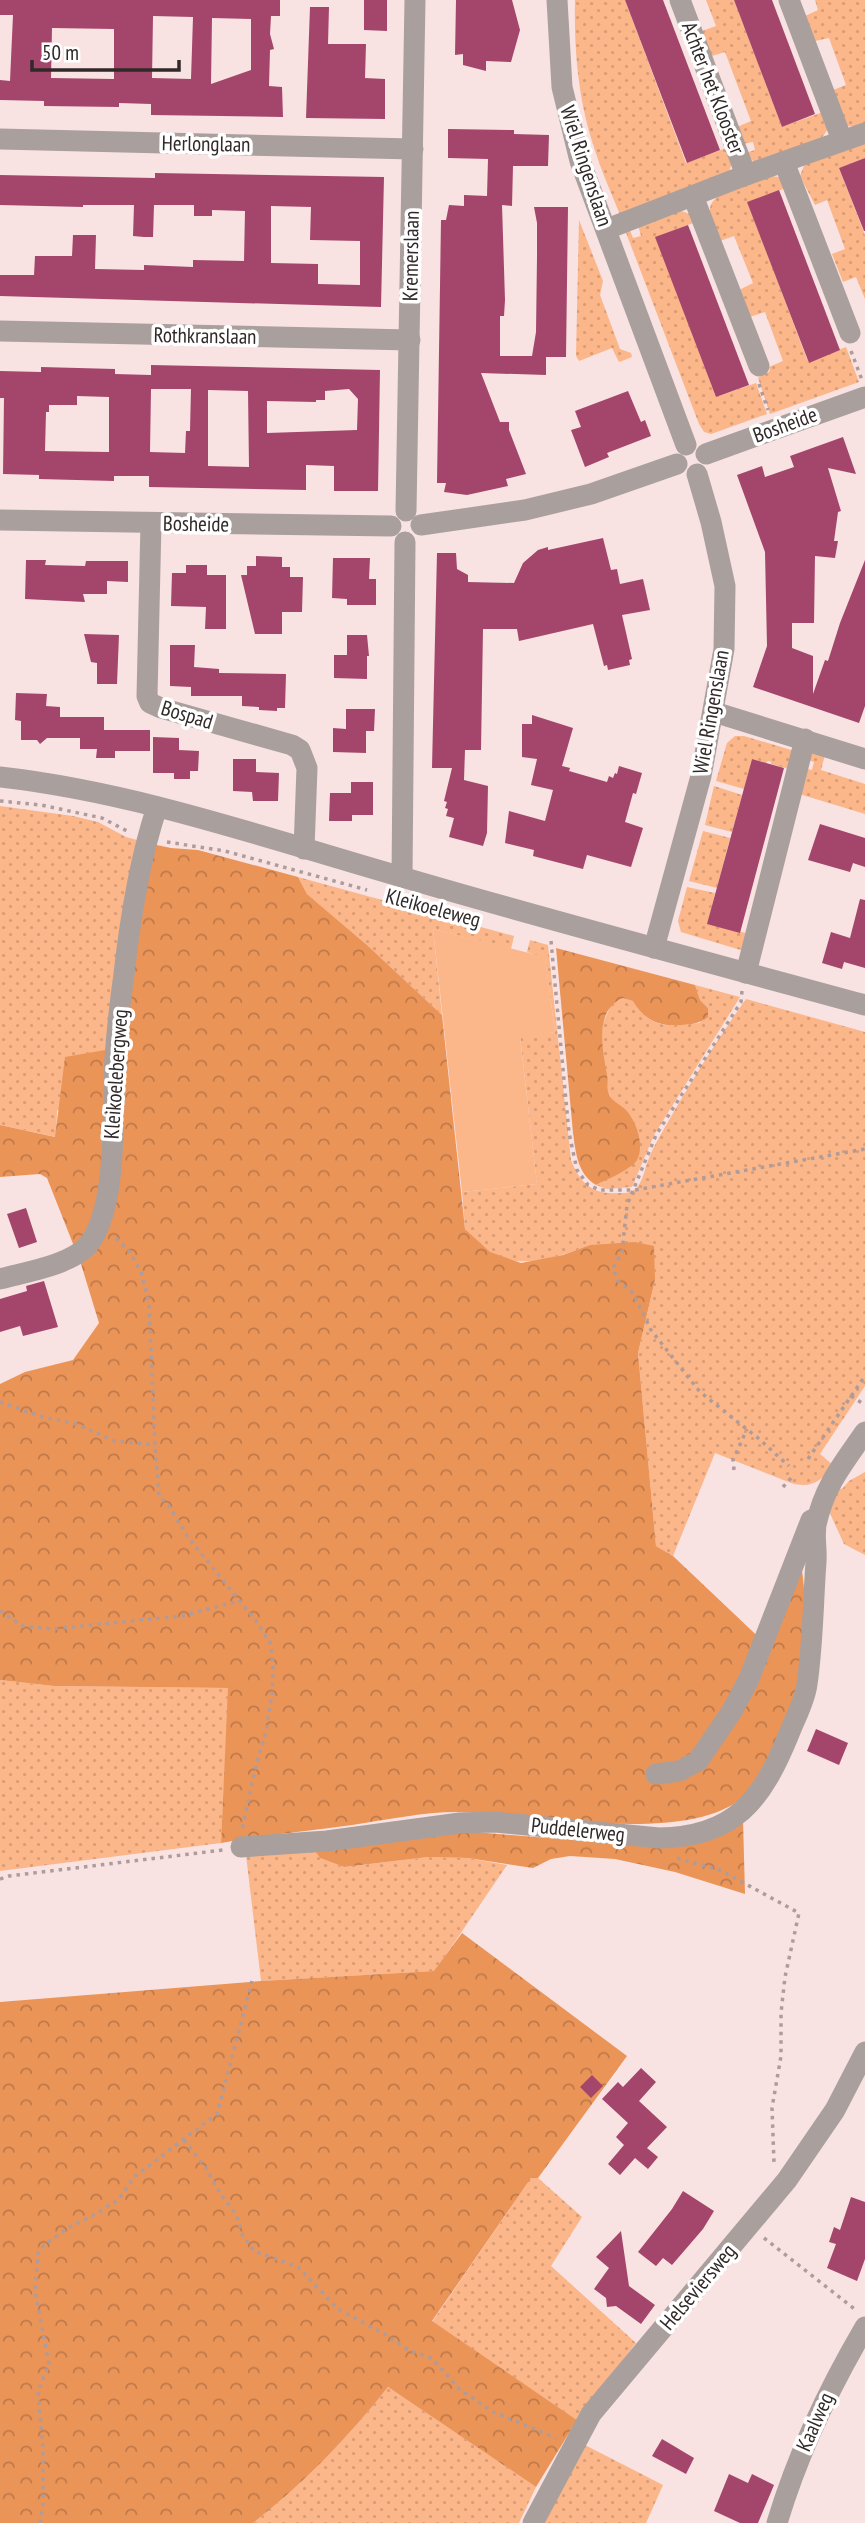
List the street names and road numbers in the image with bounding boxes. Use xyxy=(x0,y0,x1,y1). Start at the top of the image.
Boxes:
street label: Achter het Klooster xyxy=(676,18,751,158)
street label: Wiel Ringenslaan xyxy=(554,102,619,230)
street label: Herlonglaan xyxy=(161,129,251,158)
street label: Kremerslaan xyxy=(396,211,425,301)
street label: Rothkranslaan xyxy=(153,321,257,350)
street label: Bosheide xyxy=(749,401,821,449)
street label: Bosheide xyxy=(163,509,229,538)
street label: Wiel Ringenslaan xyxy=(686,648,735,776)
street label: Bospad xyxy=(158,694,216,735)
street label: Kleikoeleweg xyxy=(383,882,484,933)
street label: Kleikoelebergweg xyxy=(97,1008,134,1140)
street label: Puddelerweg xyxy=(530,1811,626,1848)
street label: Helseviersweg xyxy=(654,2238,741,2335)
street label: Kaalweg xyxy=(790,2388,839,2455)

